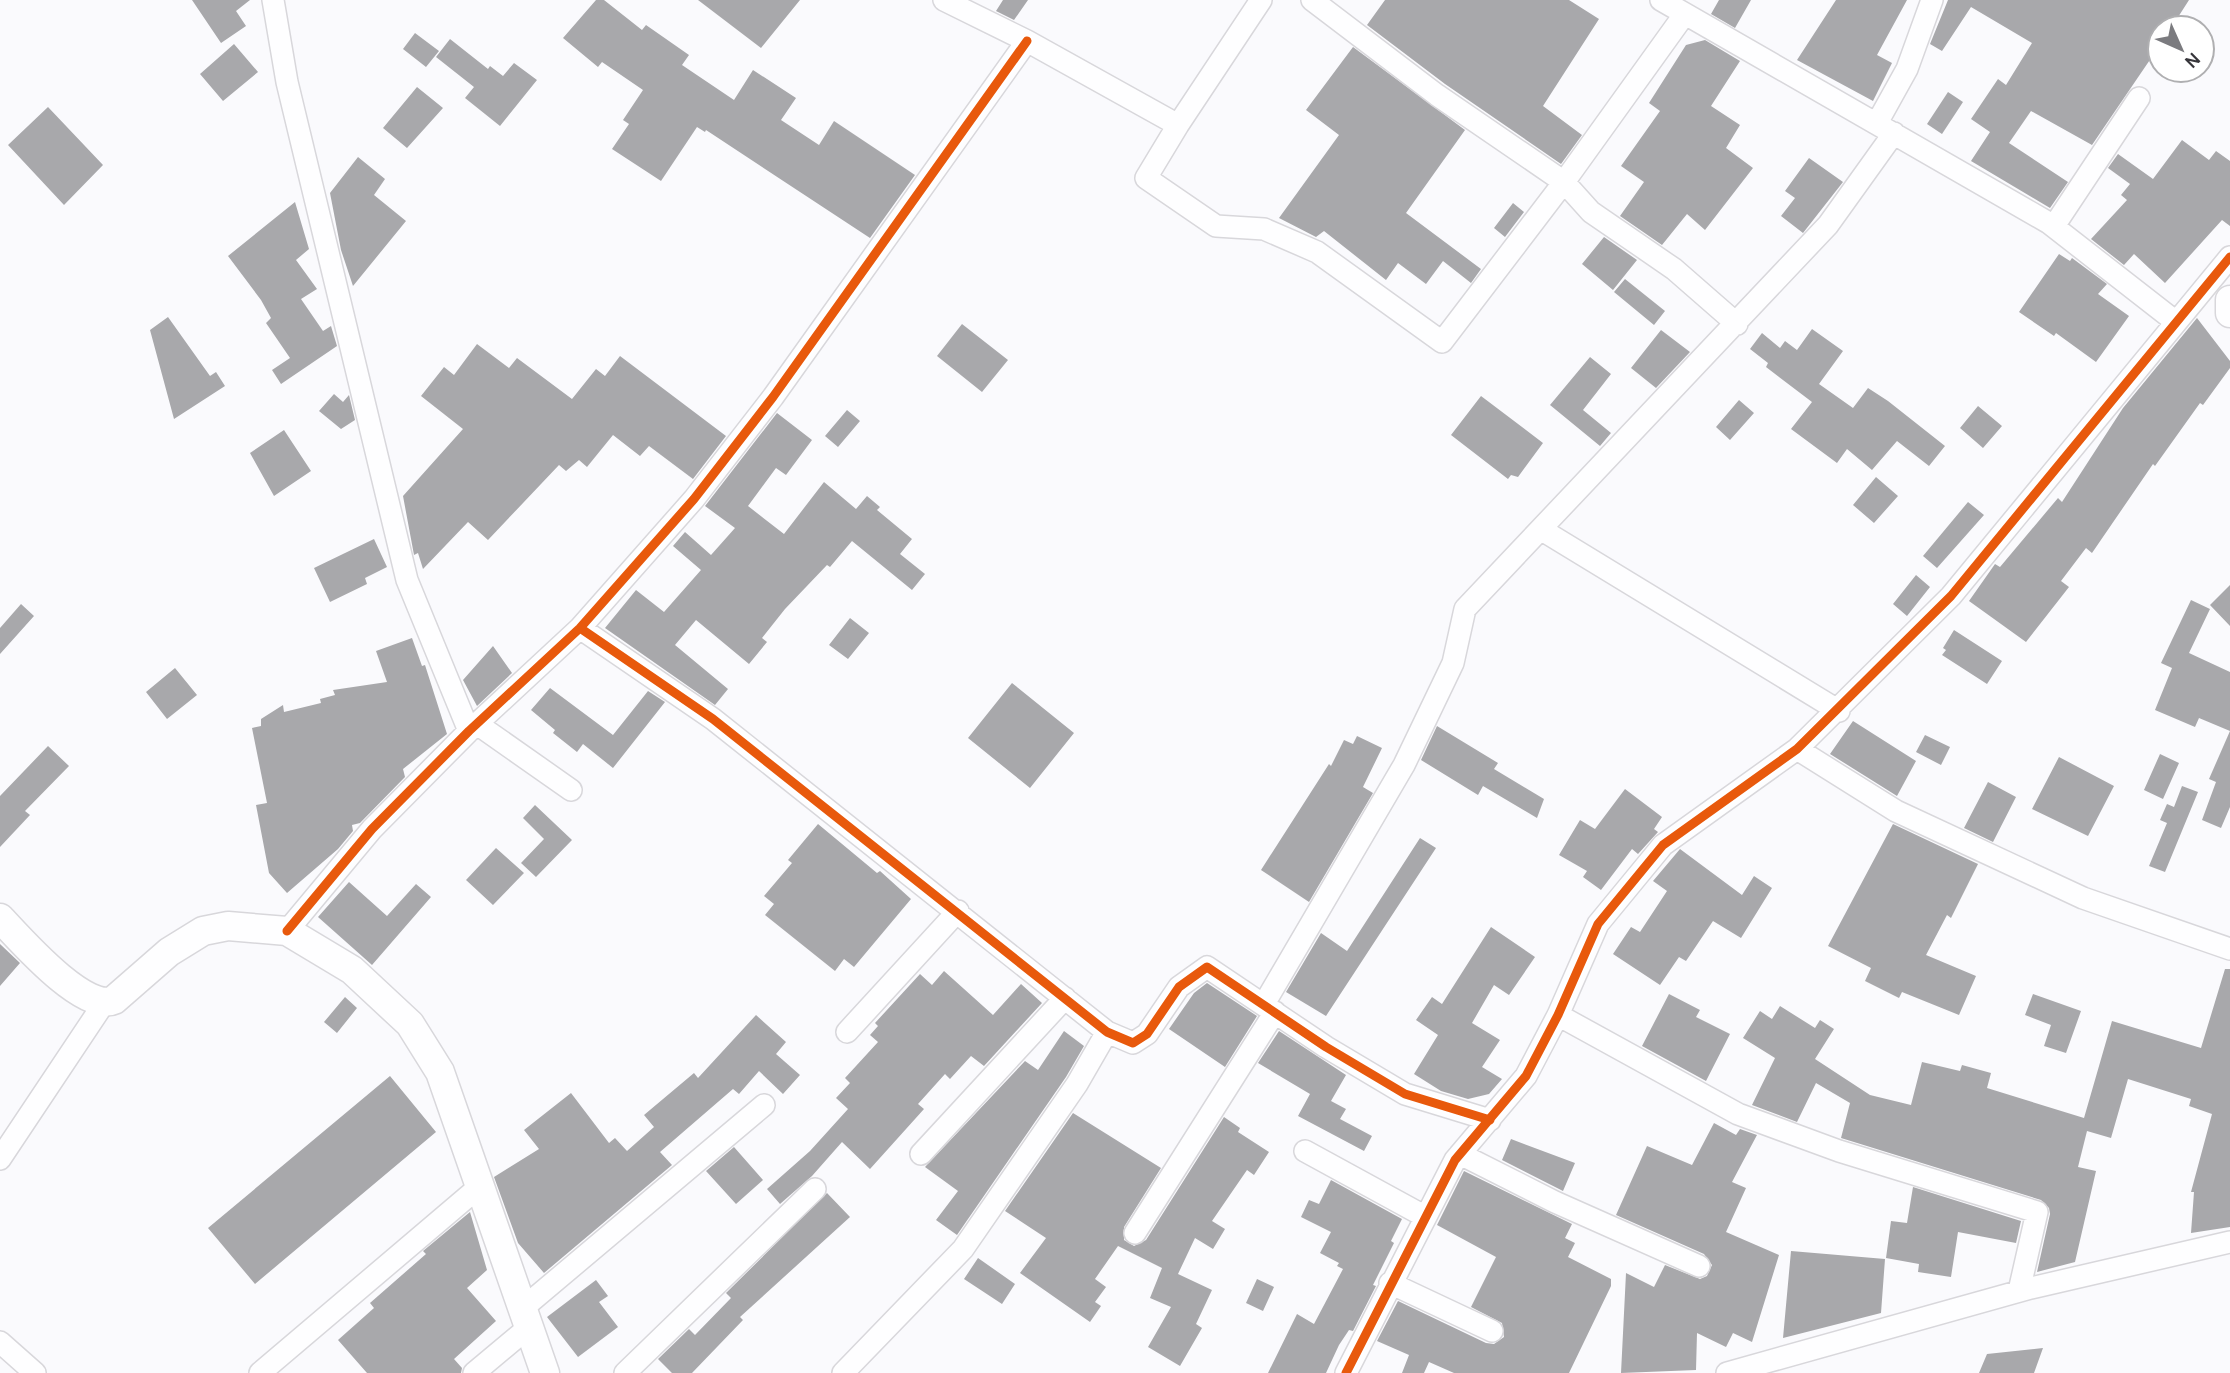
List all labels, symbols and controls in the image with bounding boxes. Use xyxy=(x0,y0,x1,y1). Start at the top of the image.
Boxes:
north arrow xyxy=(2146,14,2216,84)
text: N xyxy=(2180,48,2205,73)

